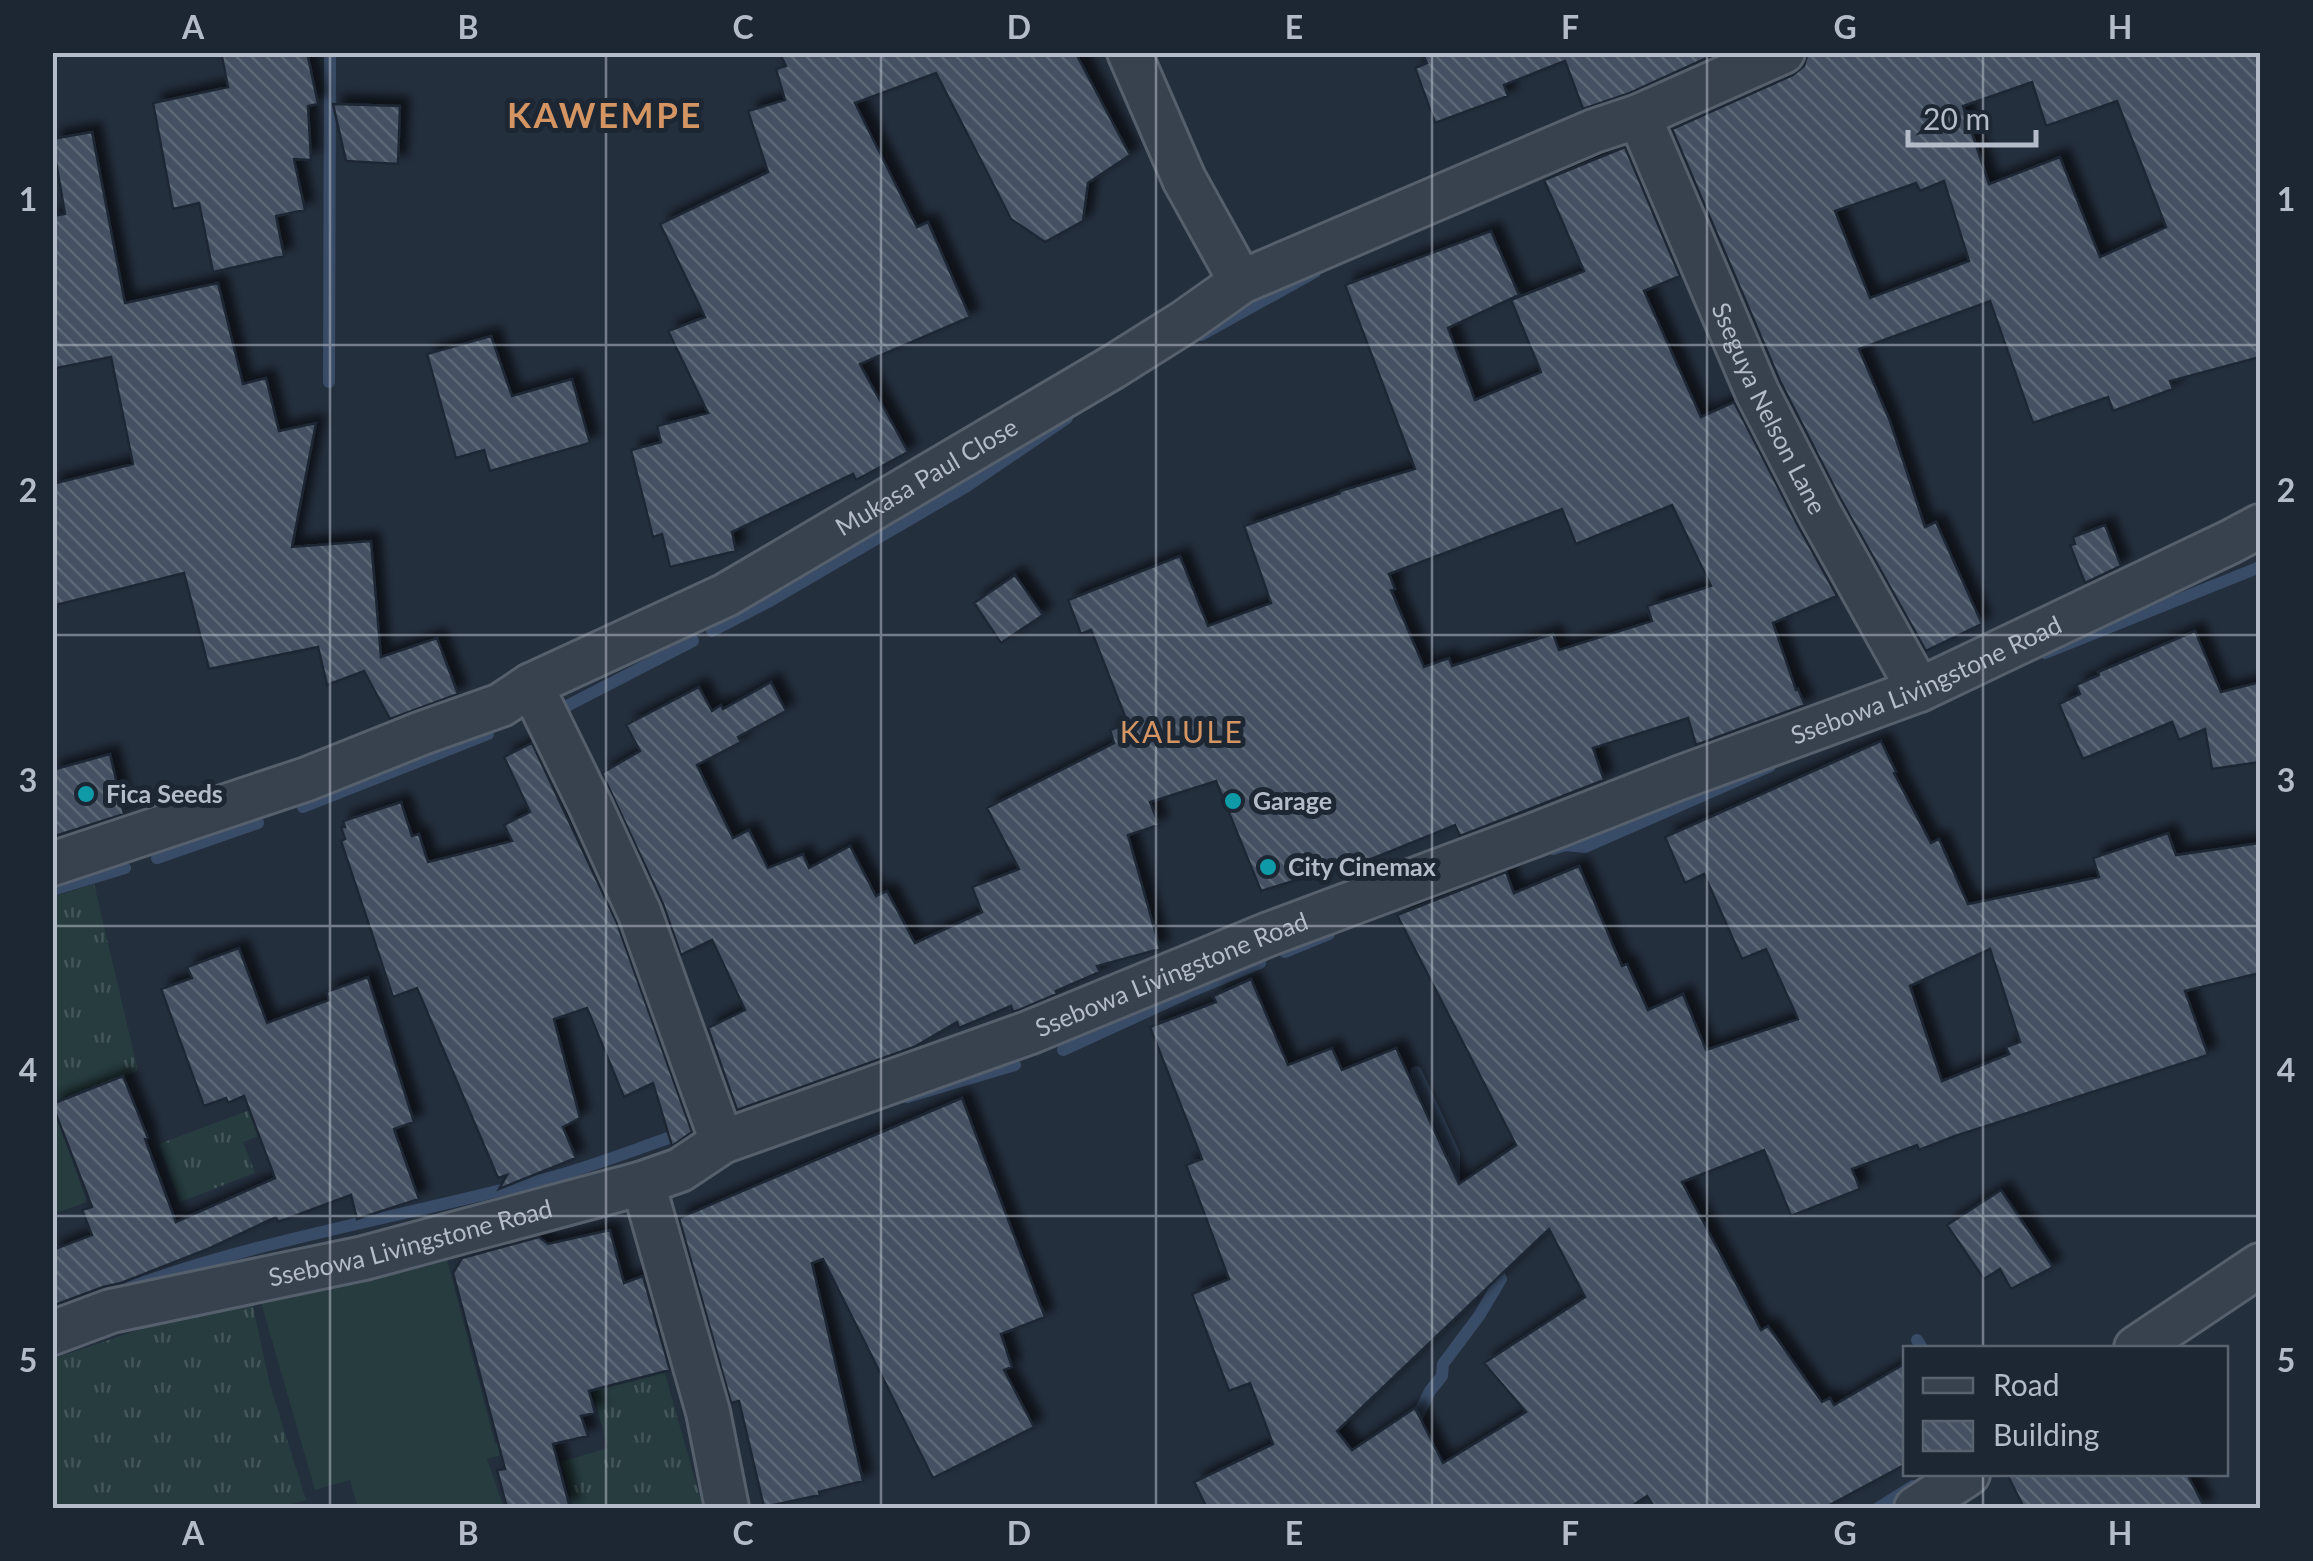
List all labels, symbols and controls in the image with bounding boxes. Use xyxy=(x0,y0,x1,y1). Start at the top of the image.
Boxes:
text: A xyxy=(181,7,205,46)
text: B xyxy=(457,7,479,46)
text: C xyxy=(732,7,754,46)
text: D xyxy=(1007,7,1031,46)
text: E xyxy=(1285,7,1303,46)
text: F xyxy=(1561,7,1579,46)
text: G xyxy=(1833,7,1857,46)
text: H xyxy=(2108,7,2132,46)
scale bar xyxy=(1908,85,2036,147)
district label: KAWEMPE xyxy=(507,93,703,135)
text: 20 m xyxy=(1923,100,1990,136)
text: 1 xyxy=(19,179,37,218)
text: 1 xyxy=(2277,179,2295,218)
street label: Sseguya Nelson Lane xyxy=(1706,298,1833,519)
street label: Mukasa Paul Close xyxy=(830,411,1022,541)
text: 2 xyxy=(19,470,37,509)
text: 2 xyxy=(2277,470,2295,509)
street label: Ssebowa Livingstone Road xyxy=(1786,609,2066,750)
district label: KALULE xyxy=(1120,713,1244,749)
text: 3 xyxy=(19,760,37,799)
text: 3 xyxy=(2277,760,2295,799)
place label: Fica Seeds xyxy=(106,778,223,808)
marker: Fica Seeds xyxy=(75,783,97,805)
place label: Garage xyxy=(1253,785,1332,815)
marker: Garage xyxy=(1222,790,1244,812)
place label: City Cinemax xyxy=(1288,851,1436,881)
marker: City Cinemax xyxy=(1257,856,1279,878)
street label: Ssebowa Livingstone Road xyxy=(1031,905,1312,1042)
text: 4 xyxy=(19,1050,37,1089)
text: 4 xyxy=(2277,1050,2295,1089)
street label: Ssebowa Livingstone Road xyxy=(266,1192,555,1292)
text: 5 xyxy=(19,1340,37,1379)
text: 5 xyxy=(2277,1340,2295,1379)
legend xyxy=(1903,1346,2228,1476)
text: Road xyxy=(1993,1366,2060,1402)
text: Building xyxy=(1993,1416,2099,1452)
text: A xyxy=(181,1513,205,1552)
text: B xyxy=(457,1513,479,1552)
text: C xyxy=(732,1513,754,1552)
text: D xyxy=(1007,1513,1031,1552)
text: E xyxy=(1285,1513,1303,1552)
text: F xyxy=(1561,1513,1579,1552)
text: G xyxy=(1833,1513,1857,1552)
text: H xyxy=(2108,1513,2132,1552)

